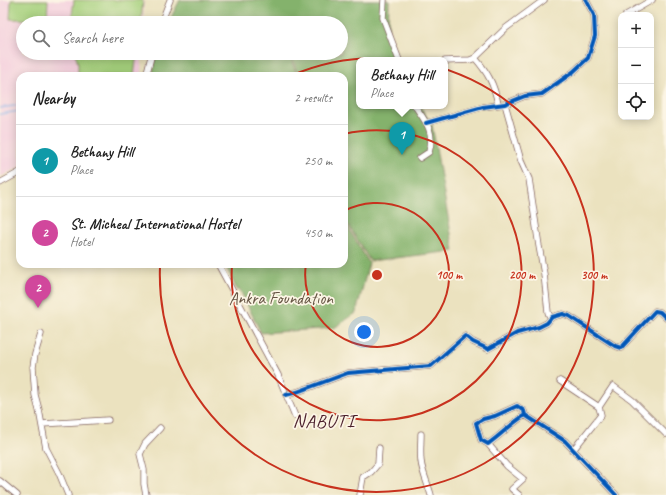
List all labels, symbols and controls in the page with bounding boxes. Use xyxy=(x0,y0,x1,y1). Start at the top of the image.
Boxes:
map controls xyxy=(618,12,654,120)
button: + xyxy=(618,12,654,48)
search box xyxy=(16,16,348,60)
icon: search xyxy=(30,27,52,49)
text: Search here xyxy=(62,29,123,48)
button: − xyxy=(618,48,654,84)
popup xyxy=(356,57,448,109)
text: Bethany Hill xyxy=(370,66,434,85)
button: locate xyxy=(618,84,654,120)
text: Place xyxy=(370,85,393,101)
text: Nearby xyxy=(32,88,75,109)
text: 2 results xyxy=(294,90,332,106)
pin: 1 xyxy=(389,122,415,155)
text: Bethany Hill xyxy=(70,143,133,162)
text: 1 xyxy=(42,153,48,169)
text: 250 m xyxy=(304,153,332,169)
text: Place xyxy=(70,162,93,178)
text: St. Micheal International Hostel xyxy=(70,215,239,234)
text: 2 xyxy=(42,225,48,241)
text: 450 m xyxy=(304,225,332,241)
text: Hotel xyxy=(70,234,93,250)
text: 100 m xyxy=(436,267,463,283)
text: 200 m xyxy=(509,267,536,283)
text: 300 m xyxy=(581,267,608,283)
centre of rings xyxy=(370,268,384,282)
pin: 2 xyxy=(25,275,51,308)
park label: Ankra Foundation xyxy=(229,288,334,309)
your location xyxy=(354,322,374,342)
district label: NABUTI xyxy=(293,409,359,433)

